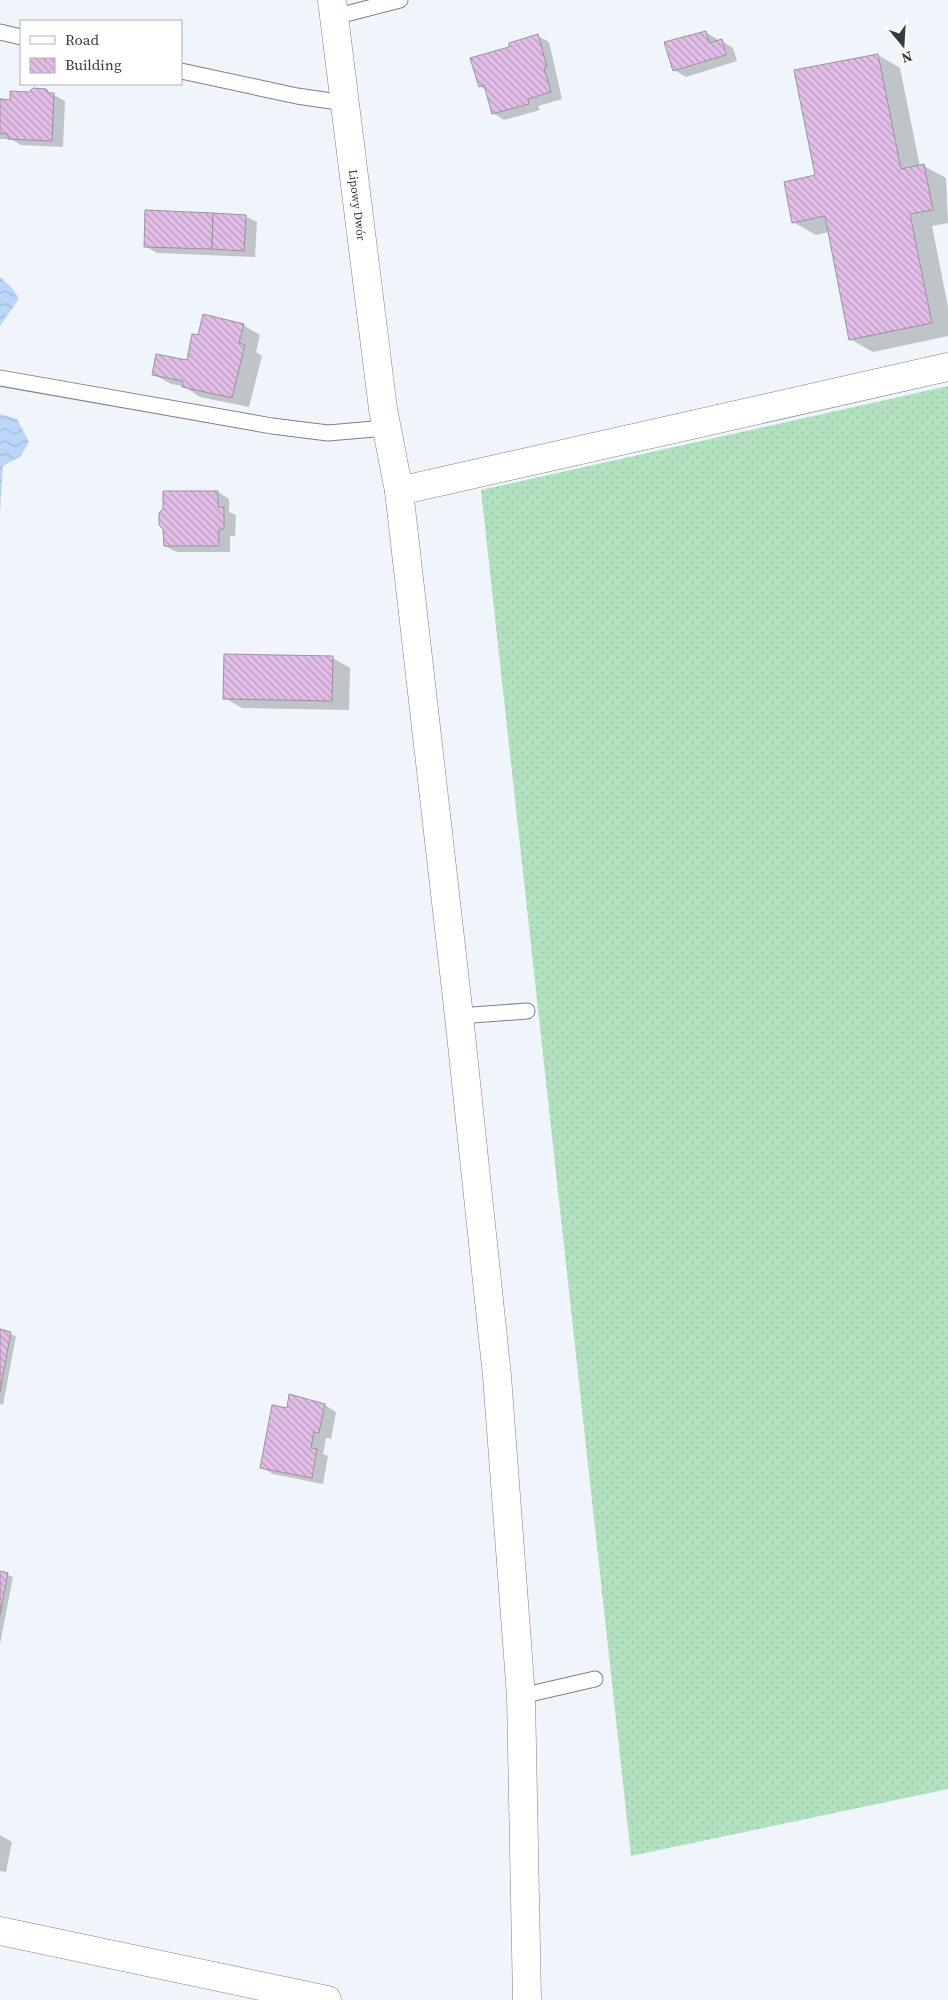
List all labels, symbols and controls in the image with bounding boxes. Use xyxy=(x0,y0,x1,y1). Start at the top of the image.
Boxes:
legend xyxy=(20,20,182,85)
north arrow xyxy=(878,20,928,70)
text: Road xyxy=(65,29,99,50)
text: N xyxy=(899,46,915,68)
text: Building xyxy=(65,54,122,75)
street label: Lipowy Dwór xyxy=(345,169,369,241)

